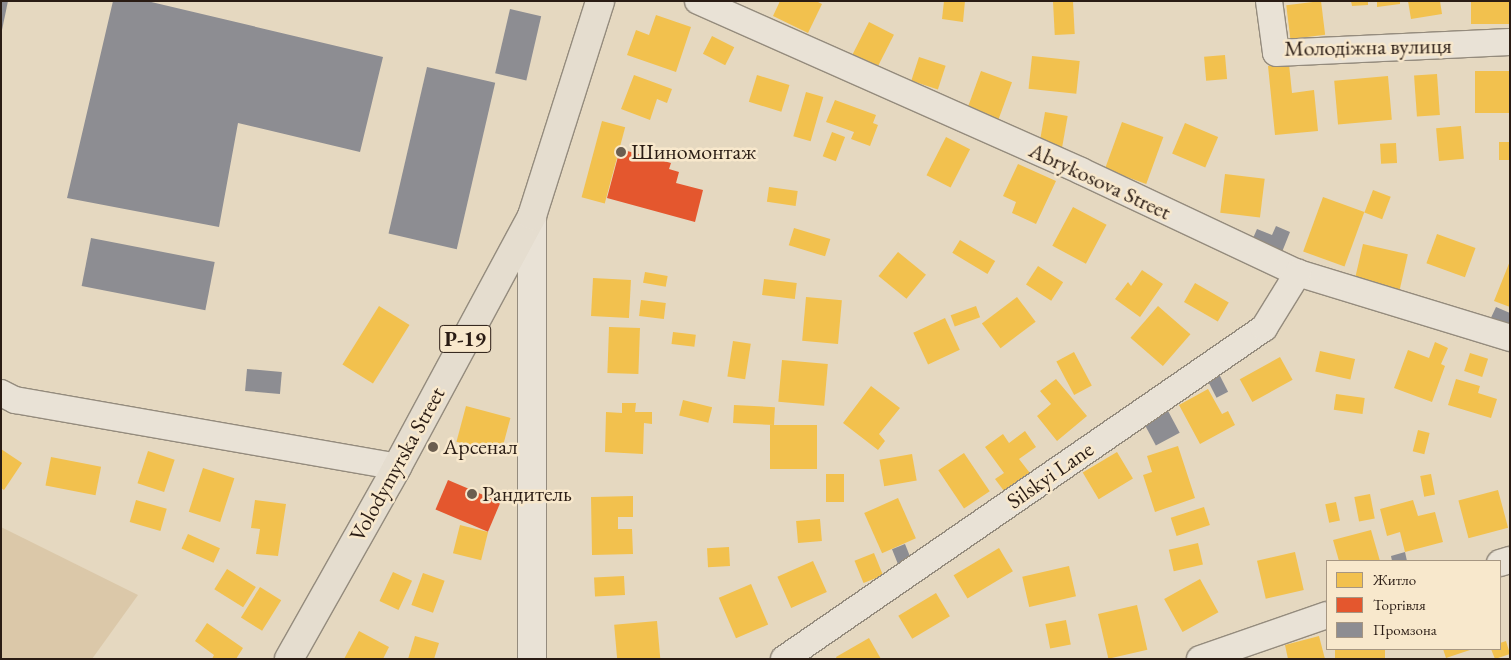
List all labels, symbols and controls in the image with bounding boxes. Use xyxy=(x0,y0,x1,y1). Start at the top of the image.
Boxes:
street label: Молодіжна вулиця xyxy=(1284,32,1452,62)
street label: Abrykosova Street xyxy=(1025,137,1175,225)
place label: Шиномонтаж xyxy=(631,139,756,165)
marker: Шиномонтаж xyxy=(615,146,627,158)
road number: Р-19 xyxy=(439,320,491,358)
street label: Volodymyrska Street xyxy=(344,382,450,546)
place label: Арсенал xyxy=(443,434,518,460)
street label: Silskyi Lane xyxy=(1002,436,1098,514)
marker: Арсенал xyxy=(427,441,439,453)
place label: Рандитель xyxy=(482,481,572,507)
marker: Рандитель xyxy=(466,488,478,500)
legend xyxy=(1326,560,1501,650)
text: Житло xyxy=(1373,570,1416,589)
text: Торгівля xyxy=(1373,595,1426,614)
text: Промзона xyxy=(1373,620,1437,639)

